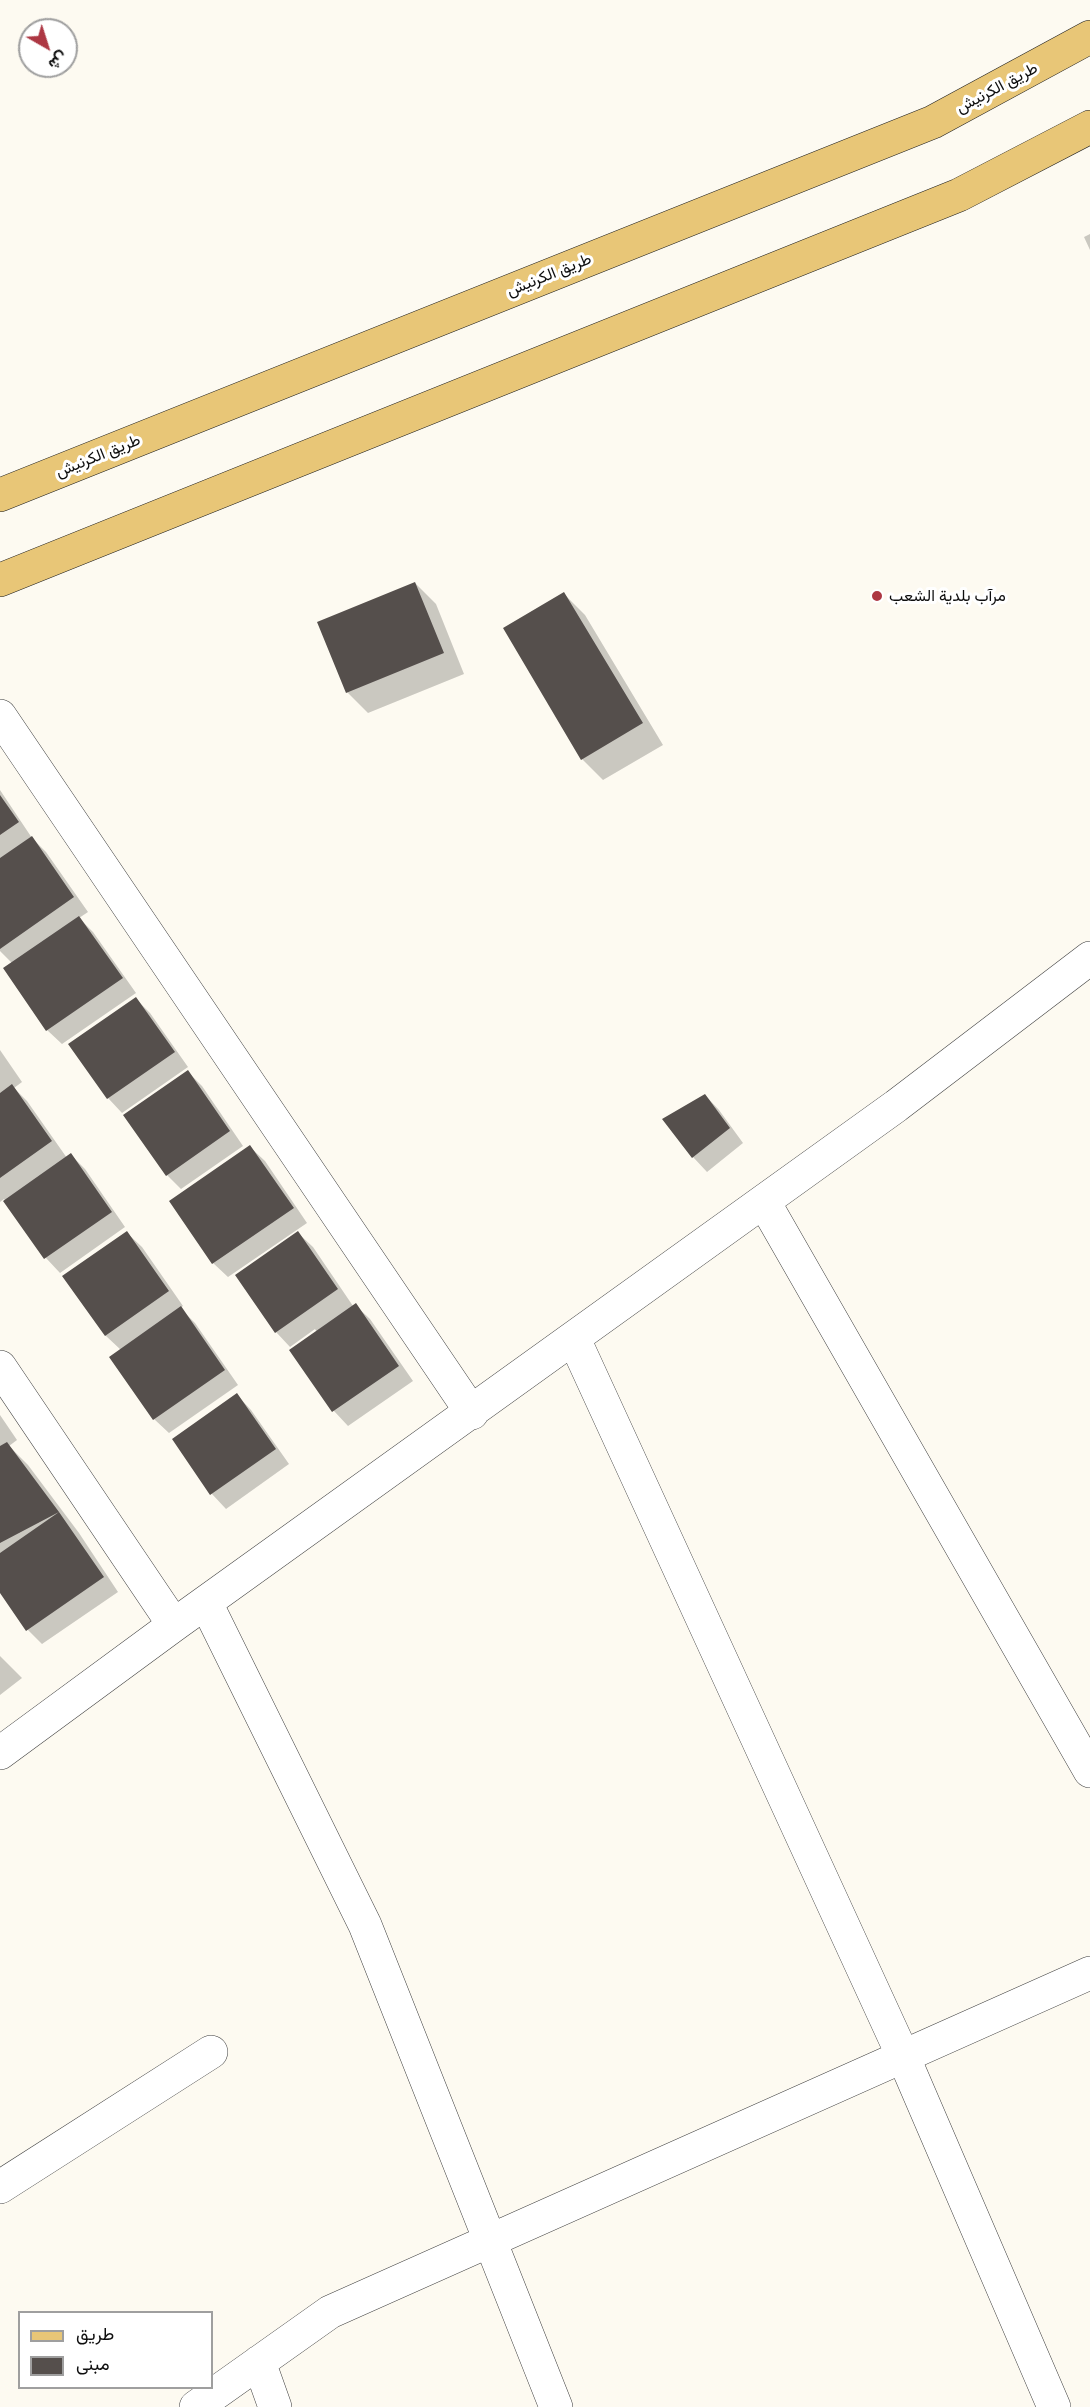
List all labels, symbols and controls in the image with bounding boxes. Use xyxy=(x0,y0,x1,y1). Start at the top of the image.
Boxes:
north arrow xyxy=(18,18,78,78)
text: ش xyxy=(45,47,72,74)
street label: طريق الكرنيش xyxy=(953,58,1041,118)
street label: طريق الكرنيش xyxy=(504,249,594,301)
street label: طريق الكرنيش xyxy=(53,430,143,482)
place label: مرآب بلدية الشعب xyxy=(889,586,1006,606)
marker: مرآب بلدية الشعب xyxy=(870,589,884,603)
legend xyxy=(18,2311,213,2389)
text: طريق xyxy=(76,2323,114,2344)
text: مبنى xyxy=(76,2353,110,2374)

